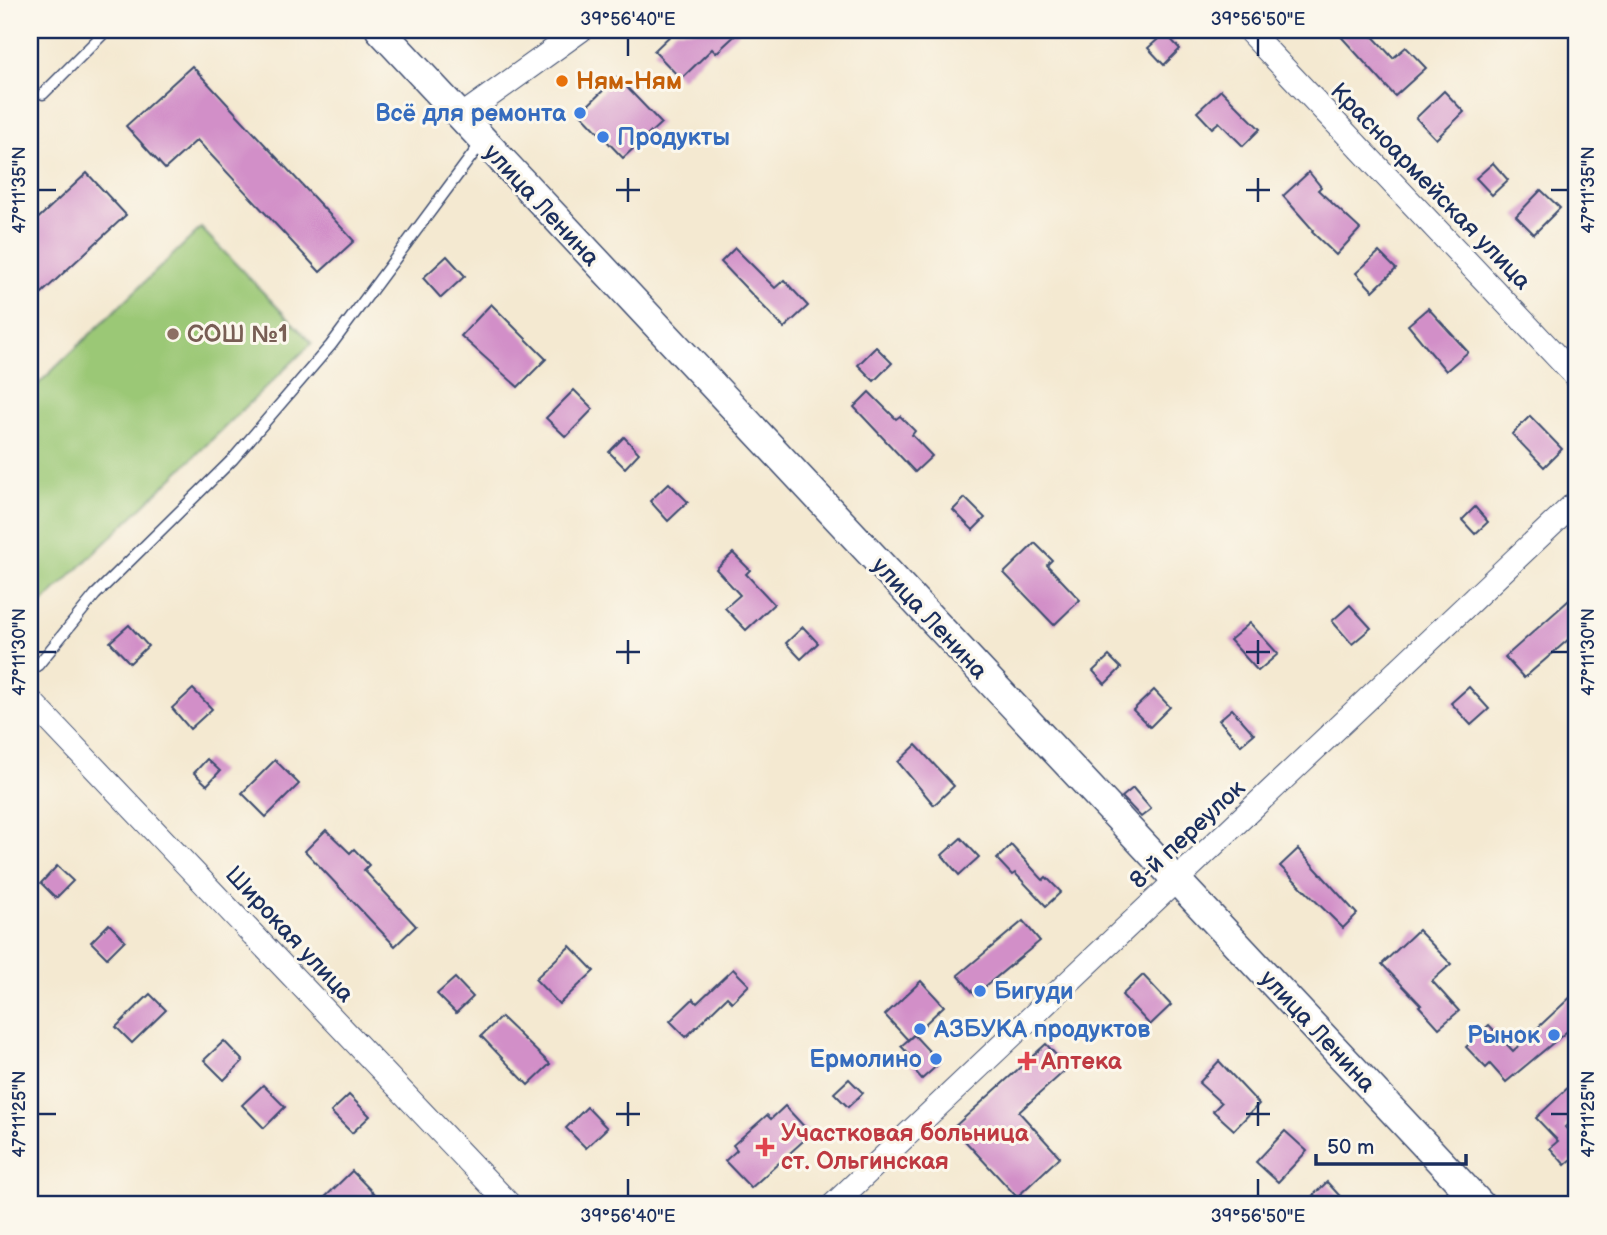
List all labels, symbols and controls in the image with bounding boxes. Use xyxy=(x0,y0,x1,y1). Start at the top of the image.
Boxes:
text: 39°56'40"E xyxy=(580,9,676,30)
text: 39°56'50"E xyxy=(1211,9,1305,30)
place label: Ням-Ням xyxy=(576,67,682,96)
marker: Ням-Ням xyxy=(554,73,570,89)
street label: Красноармейская улица xyxy=(1324,77,1537,296)
place label: Всё для ремонта xyxy=(375,99,567,128)
marker: Всё для ремонта xyxy=(572,105,588,121)
place label: Продукты xyxy=(617,123,730,152)
marker: Продукты xyxy=(595,129,611,145)
street label: улица Ленина xyxy=(478,138,606,272)
text: 47°11'35"N xyxy=(9,146,30,234)
text: 47°11'35"N xyxy=(1578,146,1599,234)
place label: СОШ №1 xyxy=(187,320,288,349)
marker: СОШ №1 xyxy=(165,326,181,342)
street label: улица Ленина xyxy=(866,551,994,685)
text: 47°11'30"N xyxy=(9,608,30,696)
text: 47°11'30"N xyxy=(1578,608,1599,696)
street label: 8-й переулок xyxy=(1124,773,1251,895)
street label: Широкая улица xyxy=(219,860,360,1008)
street label: улица Ленина xyxy=(1254,964,1382,1098)
place label: Бигуди xyxy=(994,977,1074,1006)
marker: Бигуди xyxy=(972,983,988,999)
place label: АЗБУКА продуктов xyxy=(933,1015,1150,1044)
marker: АЗБУКА продуктов xyxy=(912,1021,928,1037)
place label: Рынок xyxy=(1467,1021,1541,1050)
marker: Рынок xyxy=(1546,1027,1562,1043)
place label: Ермолино xyxy=(809,1045,922,1074)
place label: Аптека xyxy=(1040,1047,1123,1076)
marker: Ермолино xyxy=(928,1051,944,1067)
marker: Аптека xyxy=(1019,1053,1035,1069)
text: 47°11'25"N xyxy=(9,1070,30,1158)
text: 47°11'25"N xyxy=(1578,1070,1599,1158)
place label: Участковая больница ст. Ольгинская xyxy=(781,1119,1030,1176)
scale bar xyxy=(1316,1123,1467,1167)
text: 50 m xyxy=(1327,1135,1374,1160)
marker: Участковая больница ст. Ольгинская xyxy=(755,1137,775,1157)
text: 39°56'40"E xyxy=(580,1206,676,1227)
text: 39°56'50"E xyxy=(1211,1206,1305,1227)

